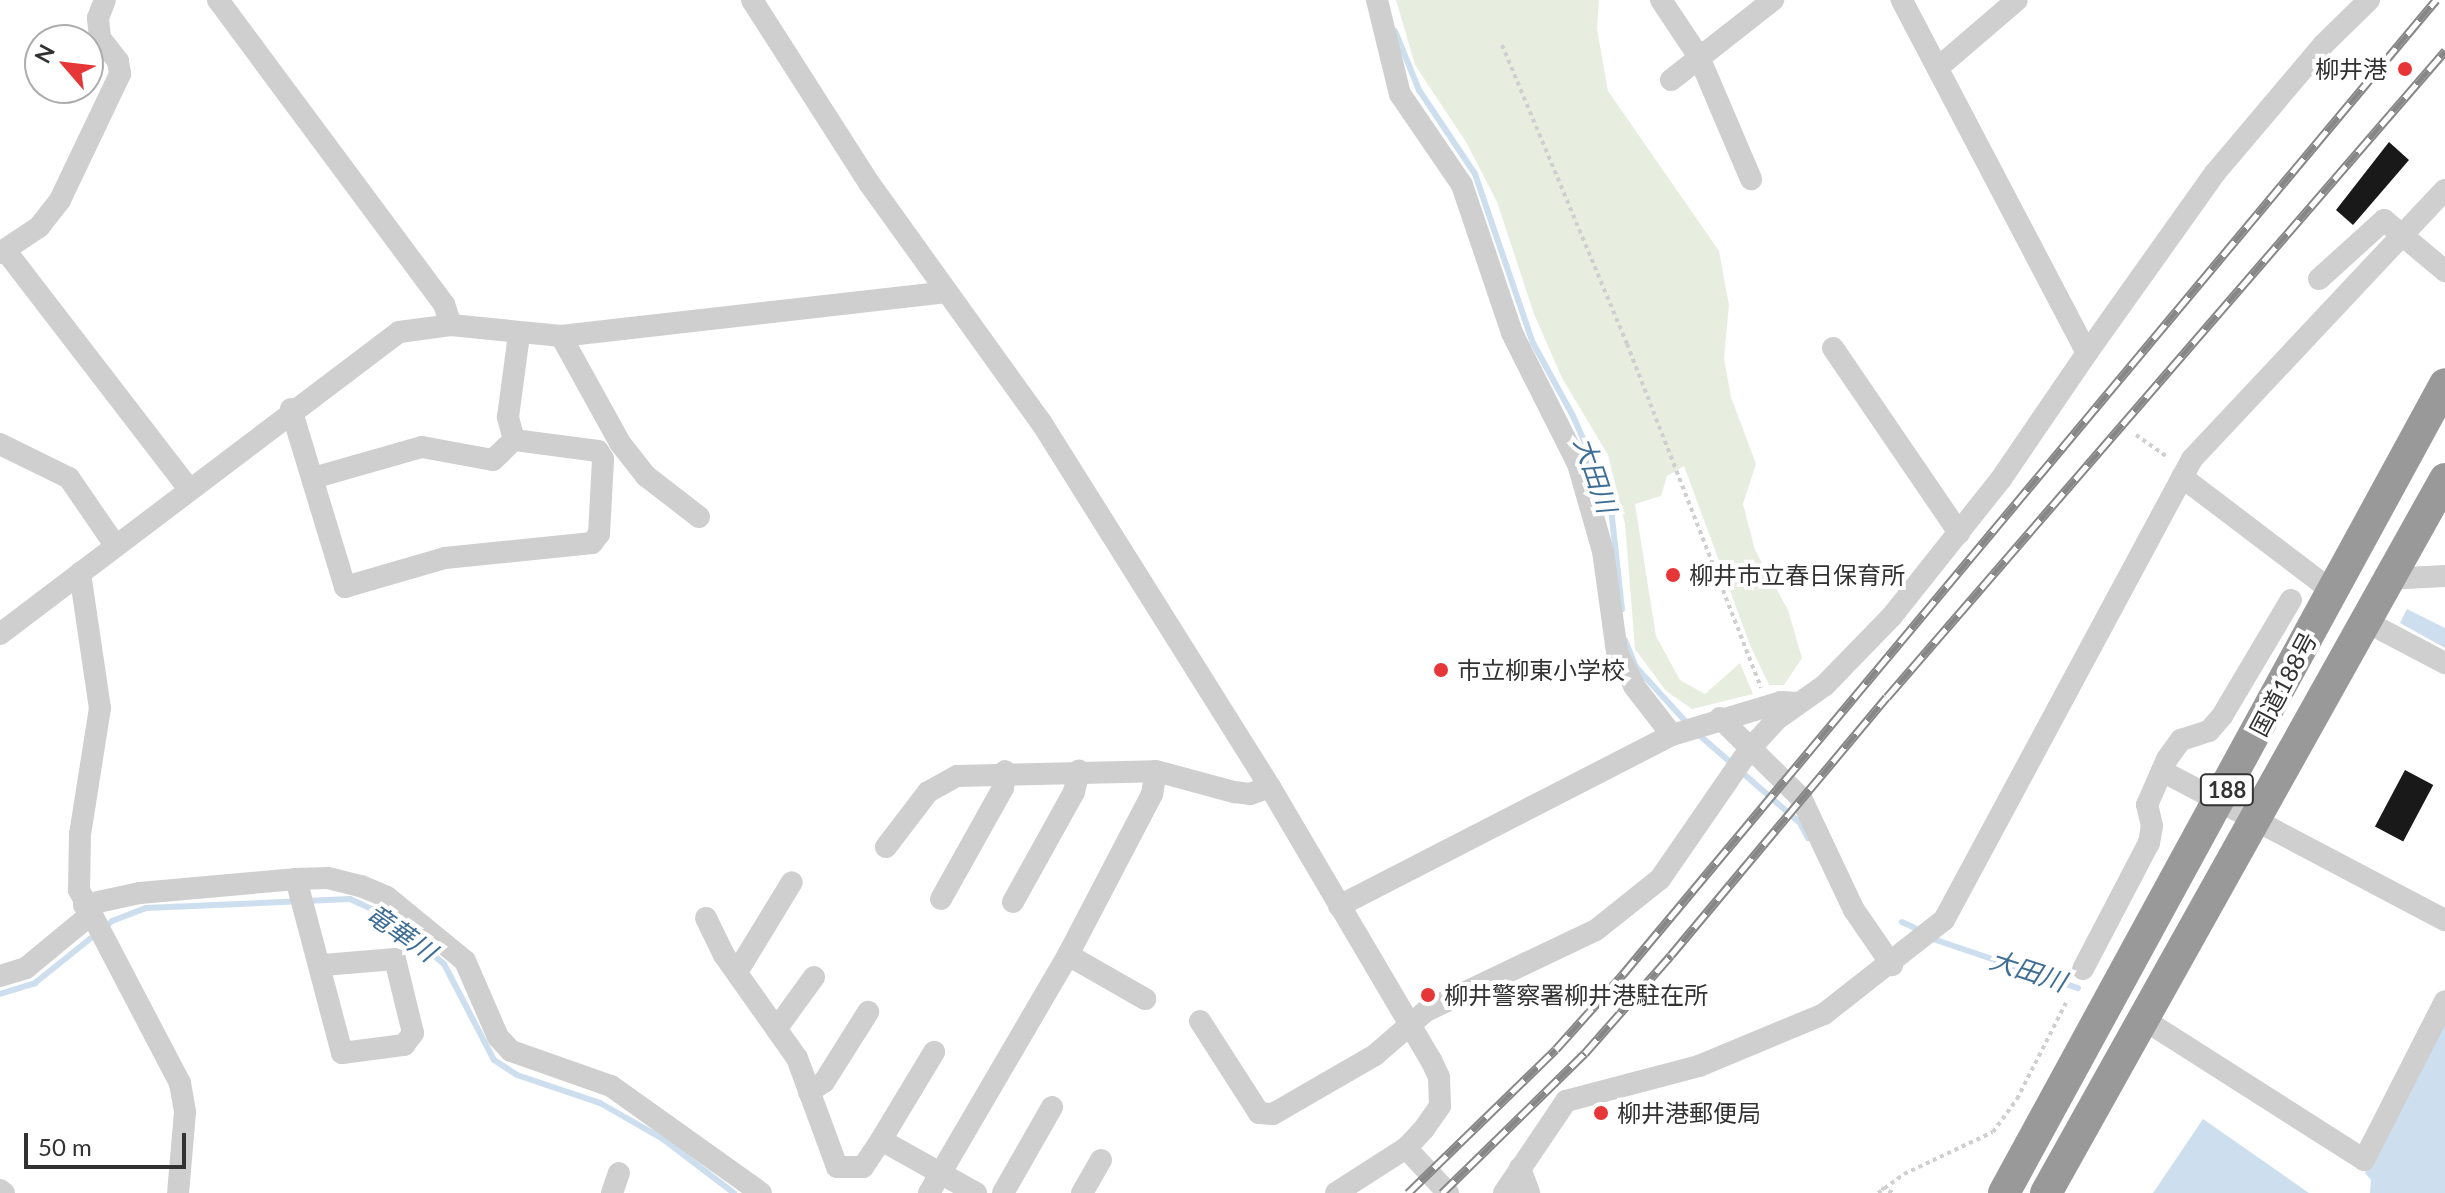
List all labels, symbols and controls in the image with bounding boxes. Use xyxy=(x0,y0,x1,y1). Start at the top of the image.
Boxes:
north arrow xyxy=(24,24,104,104)
text: N xyxy=(28,40,60,67)
place label: 柳井港 xyxy=(2315,55,2387,83)
marker: 柳井港 xyxy=(2394,58,2416,80)
water label: 大田川 xyxy=(1568,433,1622,517)
place label: 柳井市立春日保育所 xyxy=(1689,561,1905,589)
marker: 柳井市立春日保育所 xyxy=(1664,566,1682,584)
street label: 国道188号 xyxy=(2244,627,2322,741)
place label: 市立柳東小学校 xyxy=(1457,656,1625,684)
marker: 市立柳東小学校 xyxy=(1432,661,1450,679)
road number: 188 xyxy=(2199,772,2255,808)
water label: 竜華川 xyxy=(360,898,442,968)
water label: 大田川 xyxy=(1986,944,2070,998)
place label: 柳井警察署柳井港駐在所 xyxy=(1444,981,1708,1009)
marker: 柳井警察署柳井港駐在所 xyxy=(1419,986,1437,1004)
place label: 柳井港郵便局 xyxy=(1617,1099,1761,1127)
marker: 柳井港郵便局 xyxy=(1592,1104,1610,1122)
scale bar xyxy=(28,1117,190,1167)
text: 50 m xyxy=(38,1132,92,1161)

